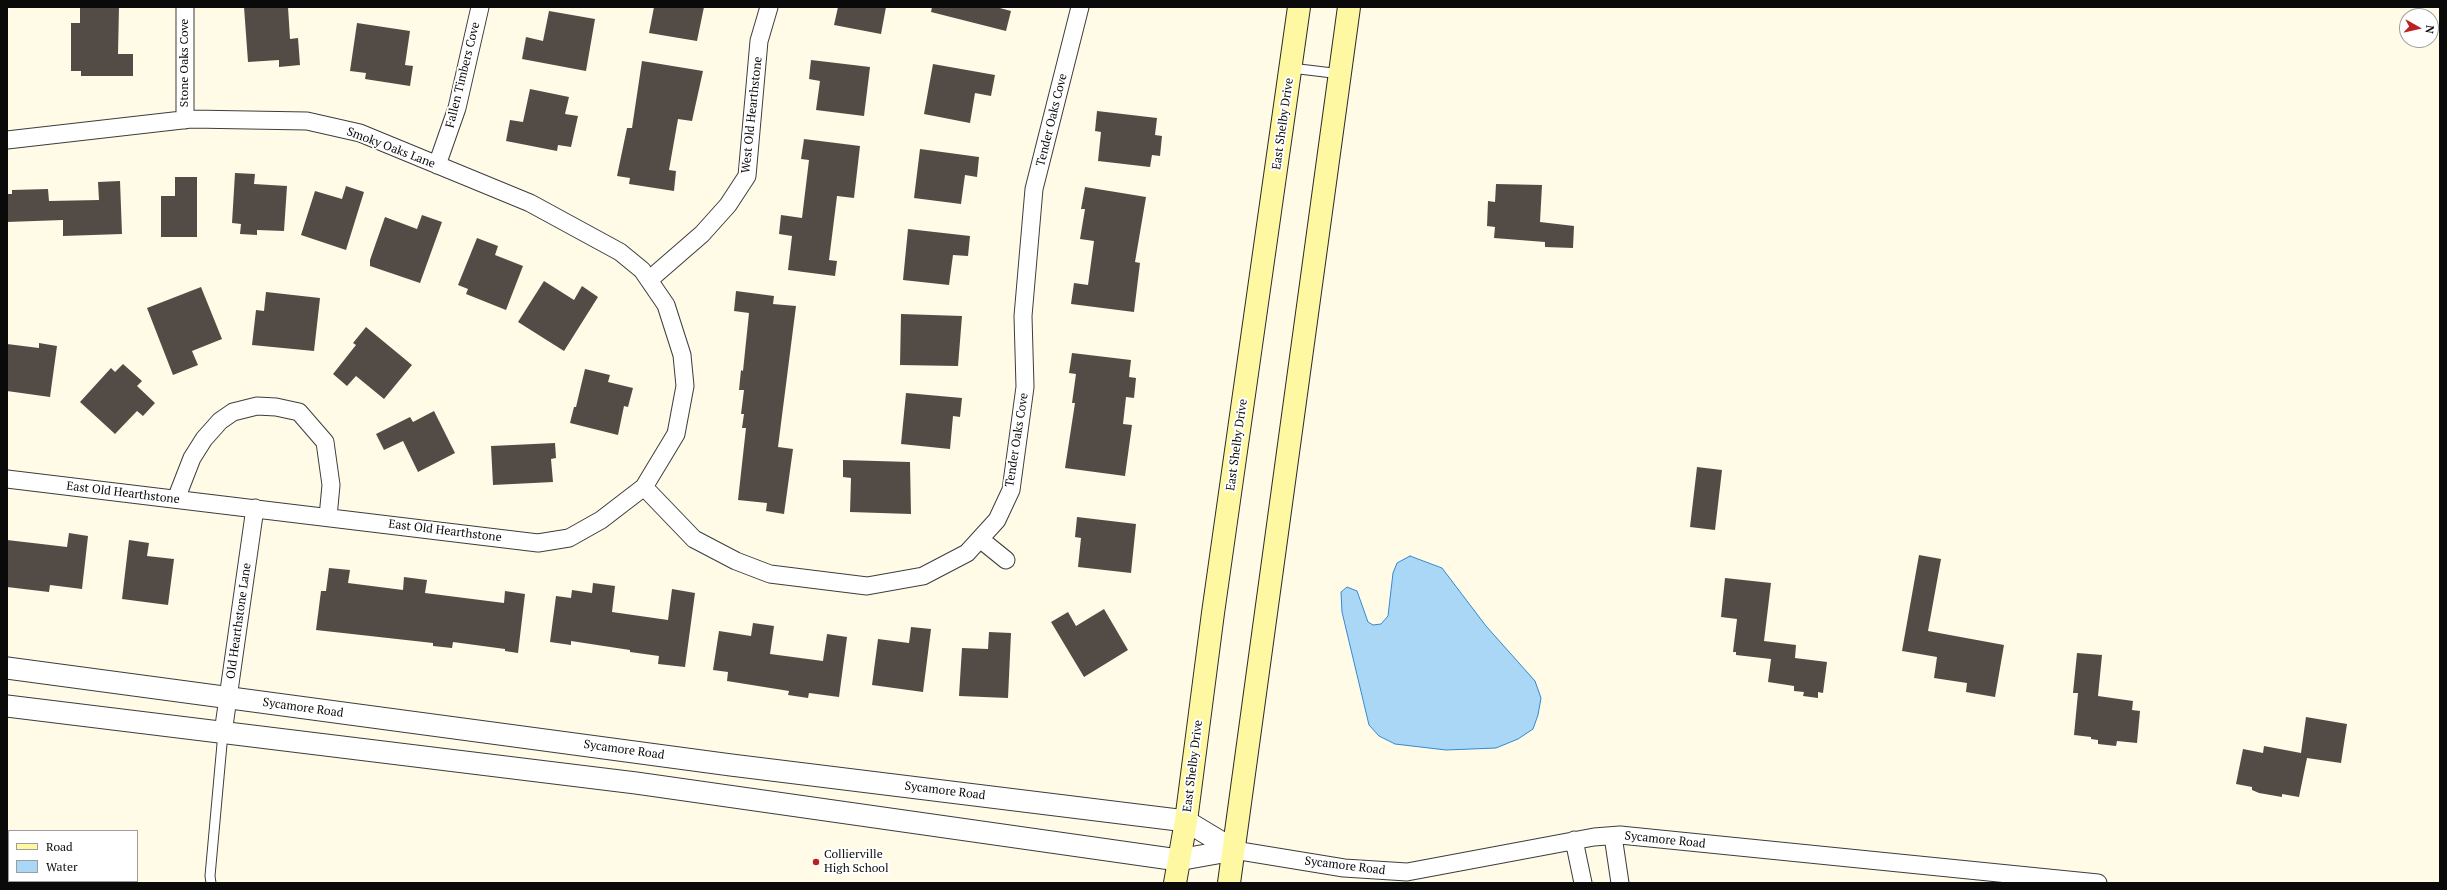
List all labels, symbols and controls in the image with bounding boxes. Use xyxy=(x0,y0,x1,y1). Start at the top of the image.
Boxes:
north arrow xyxy=(2399,8,2439,48)
street label: Stone Oaks Cove xyxy=(178,19,192,107)
street label: Fallen Timbers Cove xyxy=(443,21,483,129)
text: N xyxy=(2422,24,2437,35)
street label: West Old Hearthstone xyxy=(739,56,765,174)
street label: Tender Oaks Cove xyxy=(1034,72,1070,168)
street label: East Shelby Drive xyxy=(1269,77,1297,171)
street label: Smoky Oaks Lane xyxy=(345,124,437,172)
street label: Tender Oaks Cove xyxy=(1002,392,1032,488)
street label: East Shelby Drive xyxy=(1223,398,1251,492)
street label: East Old Hearthstone xyxy=(66,479,180,507)
street label: East Old Hearthstone xyxy=(388,517,502,545)
street label: Old Hearthstone Lane xyxy=(224,562,254,680)
street label: Sycamore Road xyxy=(262,695,344,721)
street label: East Shelby Drive xyxy=(1180,719,1206,813)
street label: Sycamore Road xyxy=(583,737,665,763)
street label: Sycamore Road xyxy=(904,779,986,803)
street label: Sycamore Road xyxy=(1624,829,1706,851)
legend xyxy=(8,830,138,882)
text: Road xyxy=(46,839,73,854)
place label: Collierville High School xyxy=(824,848,889,876)
street label: Sycamore Road xyxy=(1304,854,1386,878)
marker: Collierville High School xyxy=(811,857,821,867)
text: Water xyxy=(46,859,78,874)

